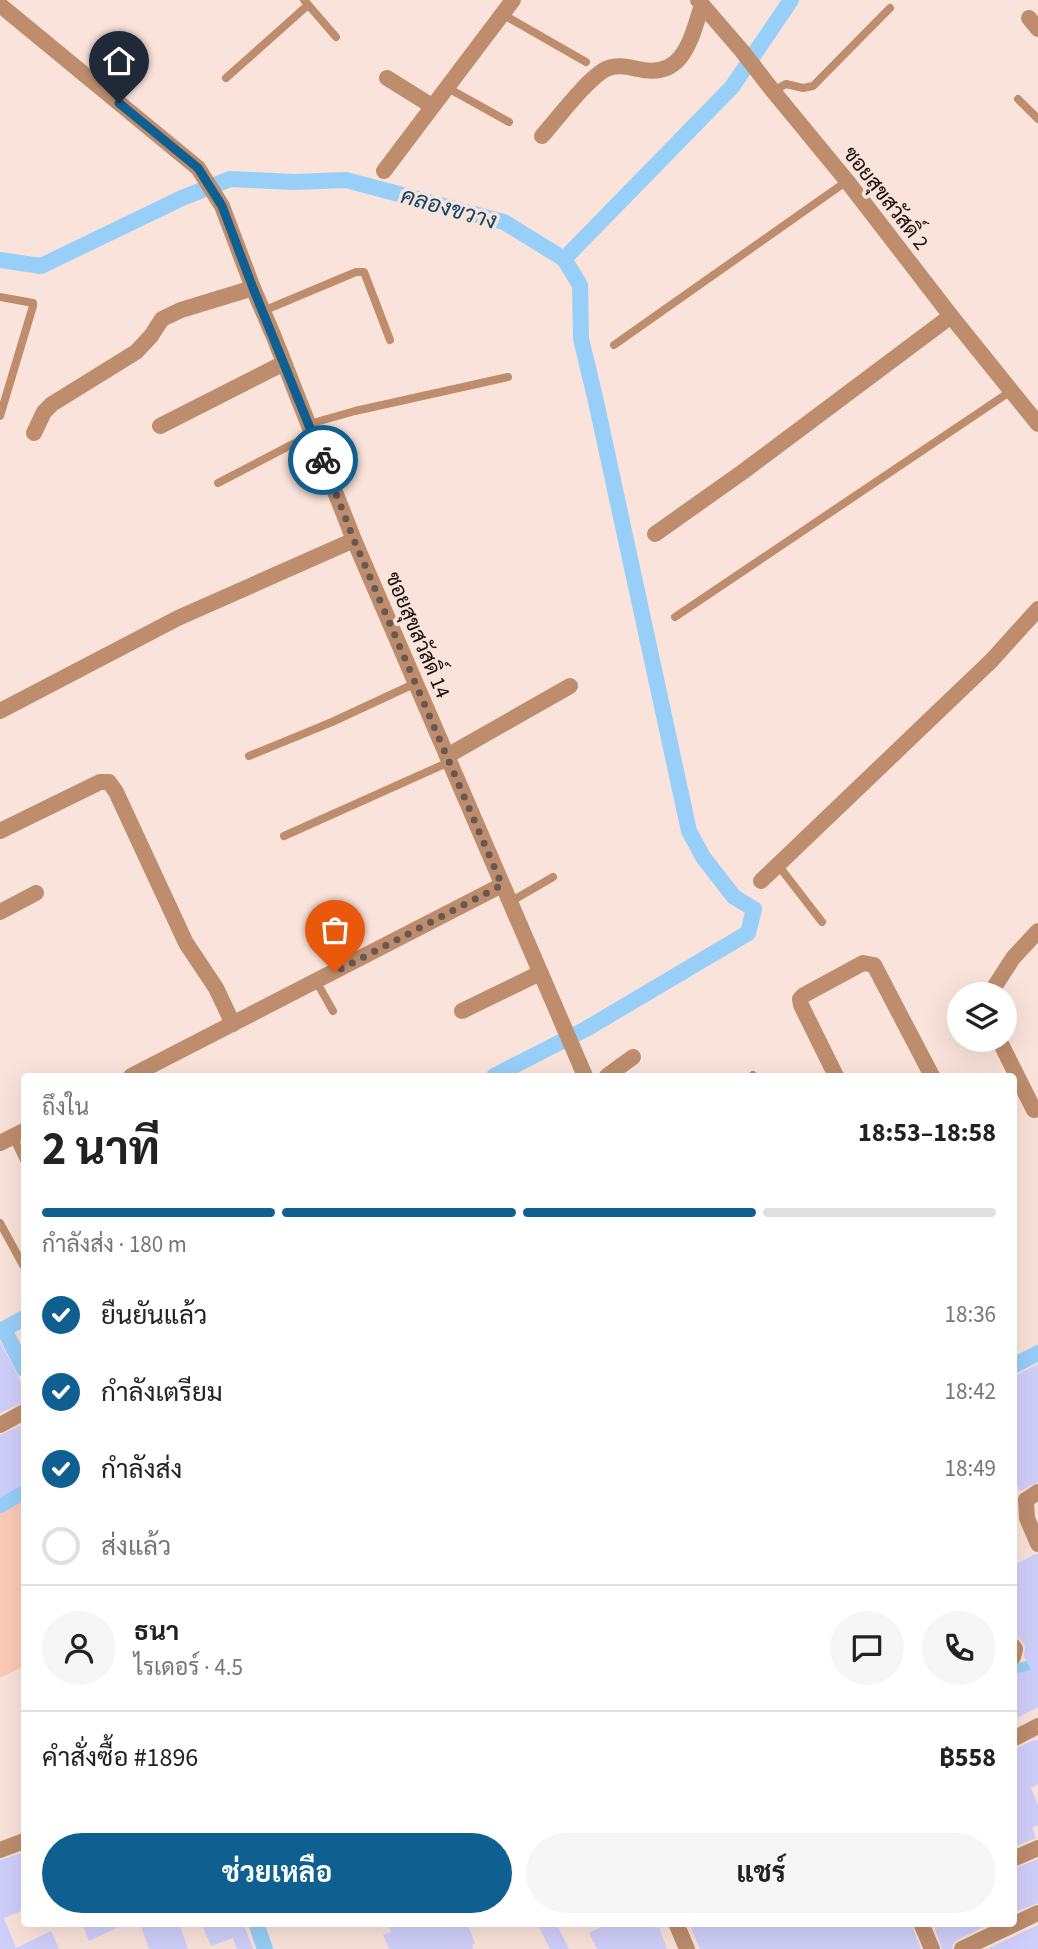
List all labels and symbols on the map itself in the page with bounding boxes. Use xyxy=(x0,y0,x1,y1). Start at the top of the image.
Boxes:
pin xyxy=(89,31,149,103)
street label: ซอยสุขสวัสดิ์ 2 xyxy=(836,137,940,256)
water label: คลองขวาง xyxy=(397,179,501,238)
courier xyxy=(288,425,358,495)
street label: ซอยสุขสวัสดิ์ 14 xyxy=(378,565,463,703)
pin xyxy=(305,900,365,972)

